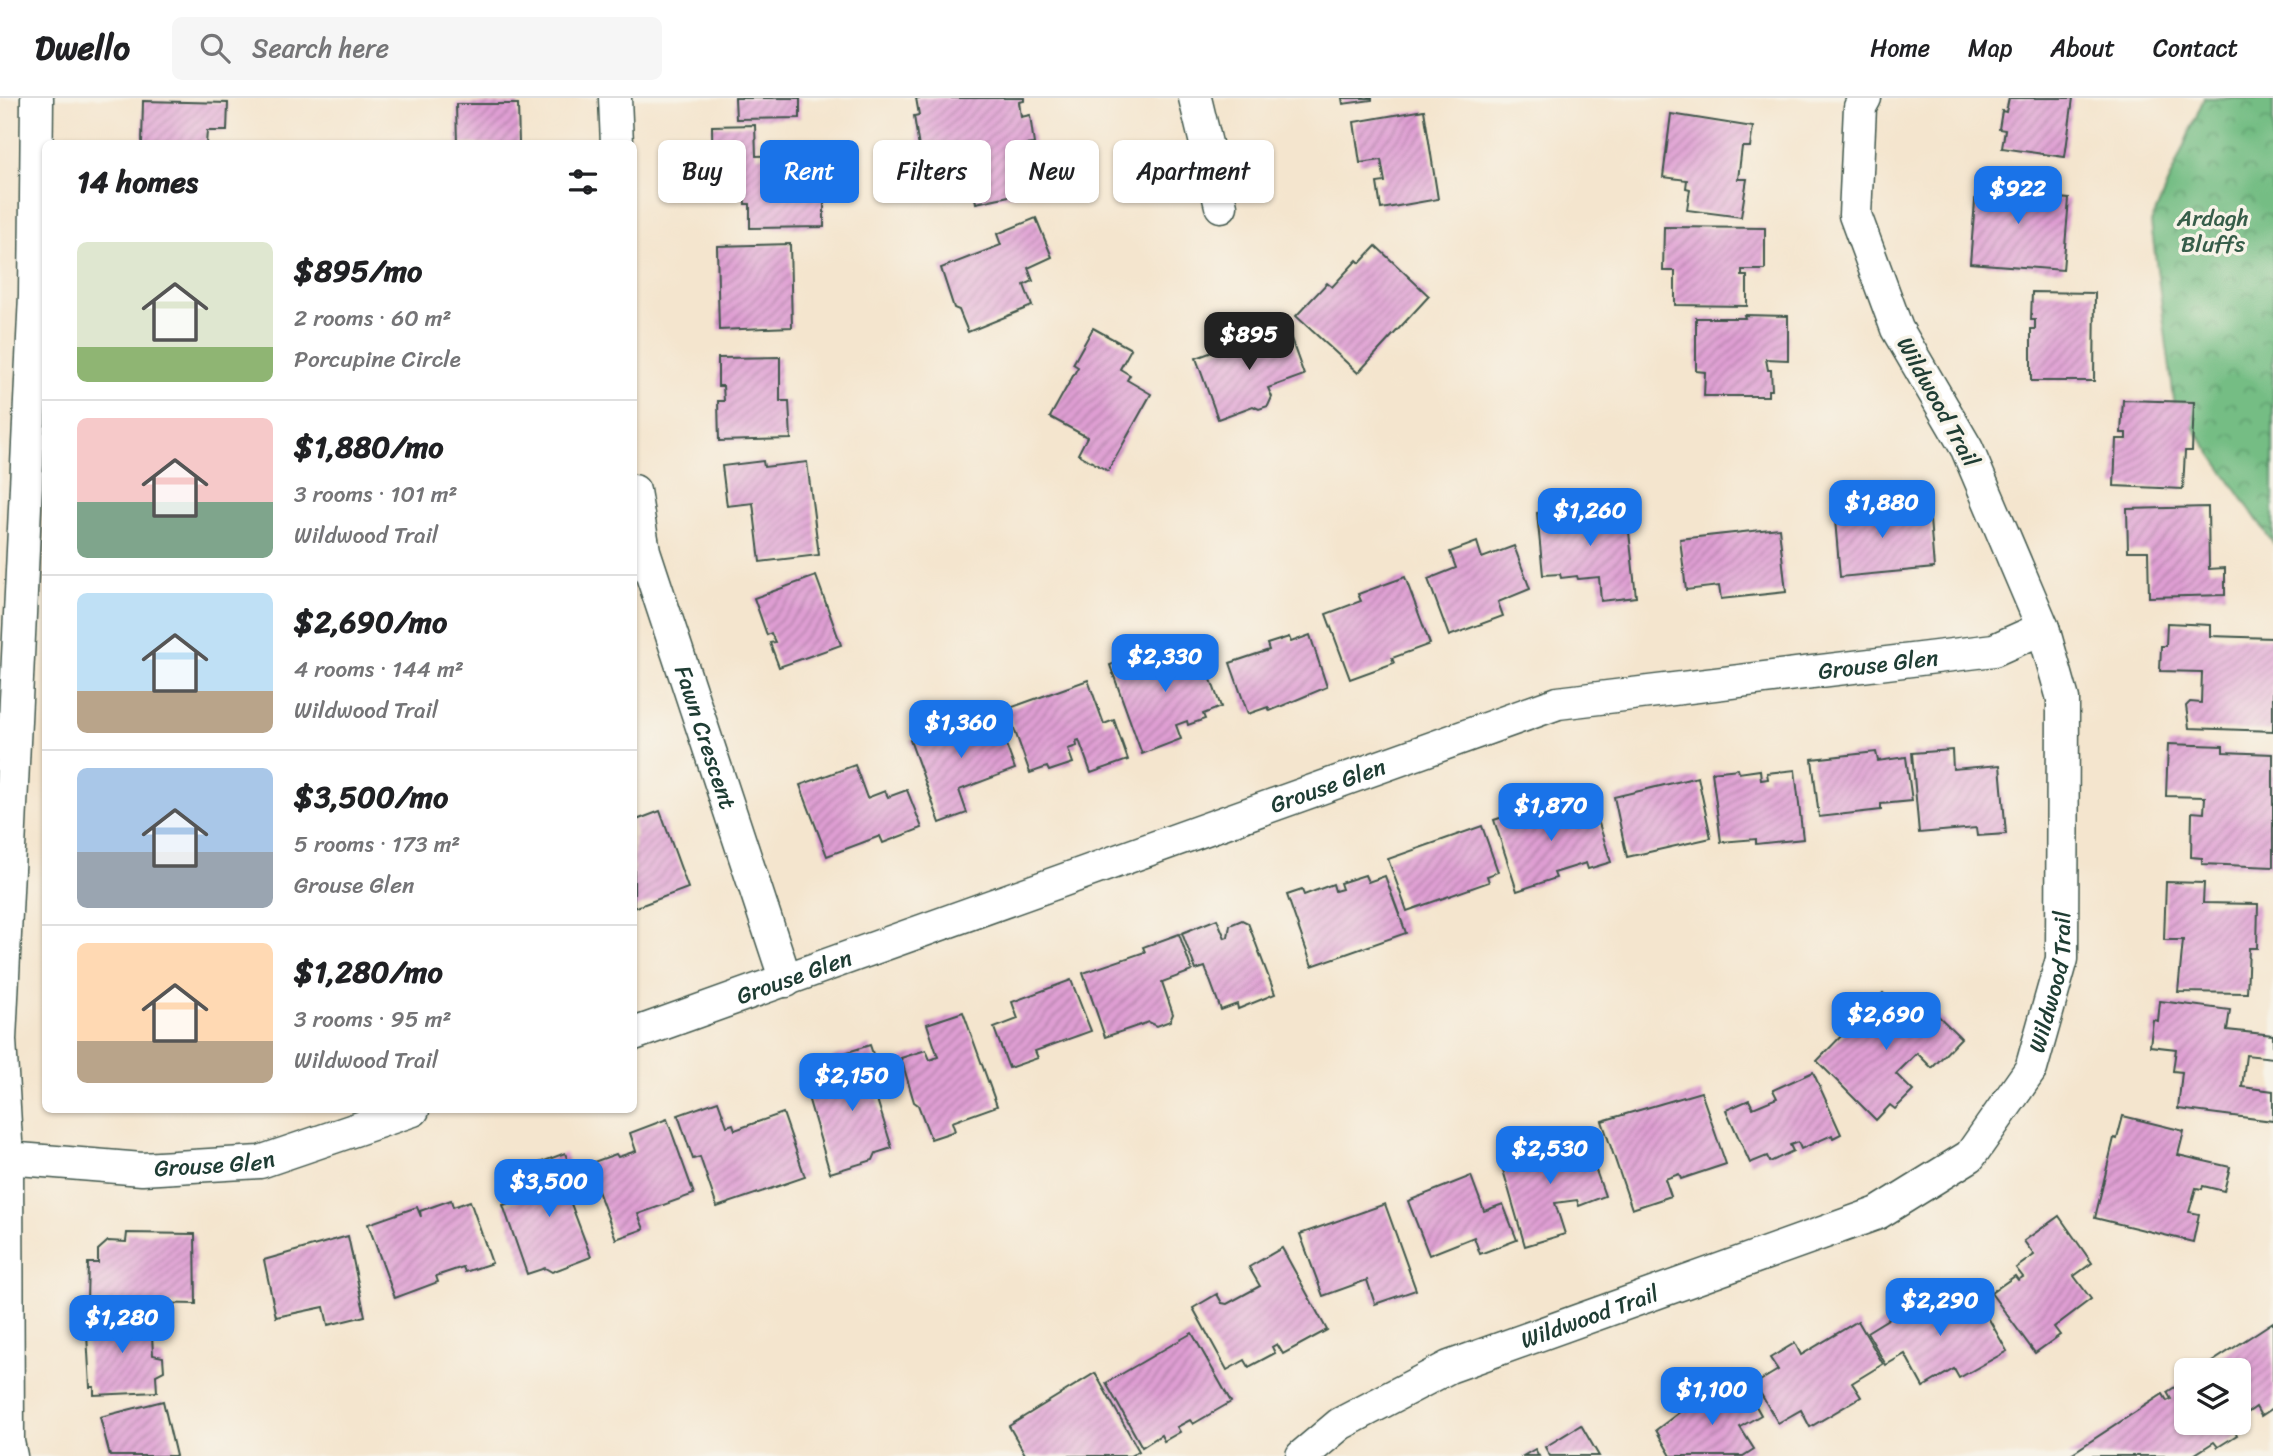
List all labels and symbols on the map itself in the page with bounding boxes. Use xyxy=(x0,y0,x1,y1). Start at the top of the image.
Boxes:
pin: $922 xyxy=(1977,166,2059,226)
park label: Ardagh Bluffs xyxy=(2176,198,2249,265)
pin: $895 xyxy=(1208,313,1290,372)
street label: Wildwood Trail xyxy=(1885,329,1991,475)
pin: $1,880 xyxy=(1825,480,1939,540)
pin: $1,260 xyxy=(1533,489,1647,548)
pin: $2,330 xyxy=(1108,634,1222,694)
street label: Grouse Glen xyxy=(1816,636,1940,692)
street label: Fawn Crescent xyxy=(663,660,748,815)
pin: $1,360 xyxy=(904,700,1018,760)
street label: Grouse Glen xyxy=(1264,746,1392,825)
pin: $1,870 xyxy=(1494,784,1608,843)
street label: Wildwood Trail xyxy=(2016,910,2083,1057)
street label: Grouse Glen xyxy=(730,937,858,1016)
pin: $2,690 xyxy=(1829,992,1943,1052)
pin: $2,150 xyxy=(795,1054,909,1113)
pin: $2,530 xyxy=(1493,1126,1607,1186)
street label: Grouse Glen xyxy=(153,1138,280,1189)
pin: $3,500 xyxy=(492,1160,606,1219)
street label: Wildwood Trail xyxy=(1515,1273,1665,1360)
pin: $2,290 xyxy=(1883,1278,1997,1338)
pin: $1,280 xyxy=(65,1296,179,1355)
pin: $1,100 xyxy=(1655,1368,1769,1427)

